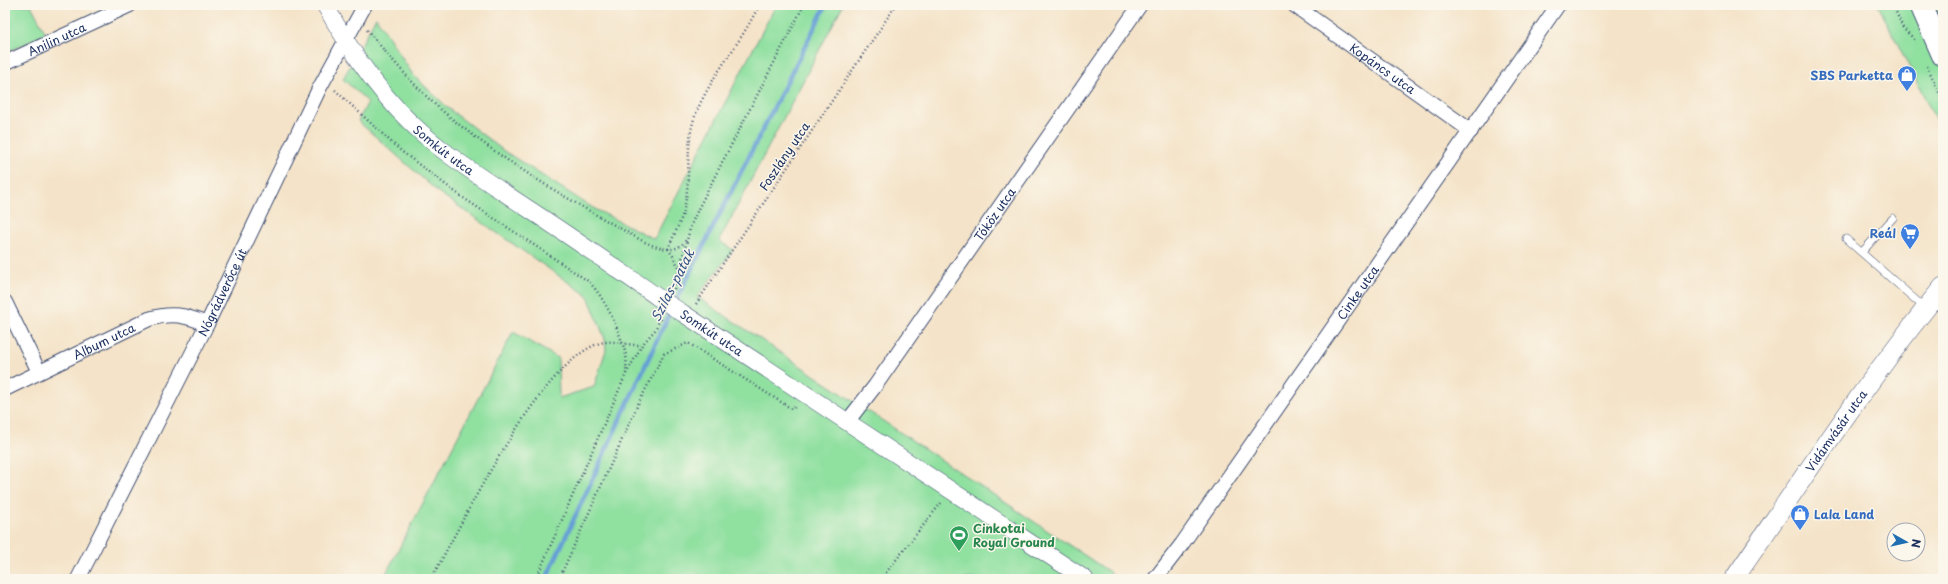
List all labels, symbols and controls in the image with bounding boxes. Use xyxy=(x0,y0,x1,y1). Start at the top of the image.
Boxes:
street label: Anilin utca xyxy=(25,18,89,60)
street label: Kopáncs utca xyxy=(1346,38,1420,98)
shop icon: SBS Parketta xyxy=(1896,64,1918,92)
place label: SBS Parketta xyxy=(1810,66,1893,84)
street label: Foszlány utca xyxy=(754,118,814,194)
street label: Somkút utca xyxy=(409,121,478,179)
street label: Tóköz utca xyxy=(970,183,1020,244)
supermarket icon: Reál xyxy=(1899,222,1921,250)
place label: Reál xyxy=(1870,224,1896,242)
water label: Szilas-patak xyxy=(646,244,699,325)
street label: Nógrádverőce út xyxy=(193,245,251,339)
street label: Cinke utca xyxy=(1332,261,1383,323)
street label: Somkút utca xyxy=(677,305,748,360)
street label: Album utca xyxy=(70,318,138,364)
street label: Vidámvásár utca xyxy=(1801,385,1871,475)
shop icon: Lala Land xyxy=(1789,503,1811,531)
place label: Lala Land xyxy=(1814,505,1874,523)
place label: Cinkotai Royal Ground xyxy=(973,519,1055,551)
north arrow xyxy=(1886,522,1926,562)
sports icon: Cinkotai Royal Ground xyxy=(948,524,970,552)
text: N xyxy=(1907,538,1925,549)

